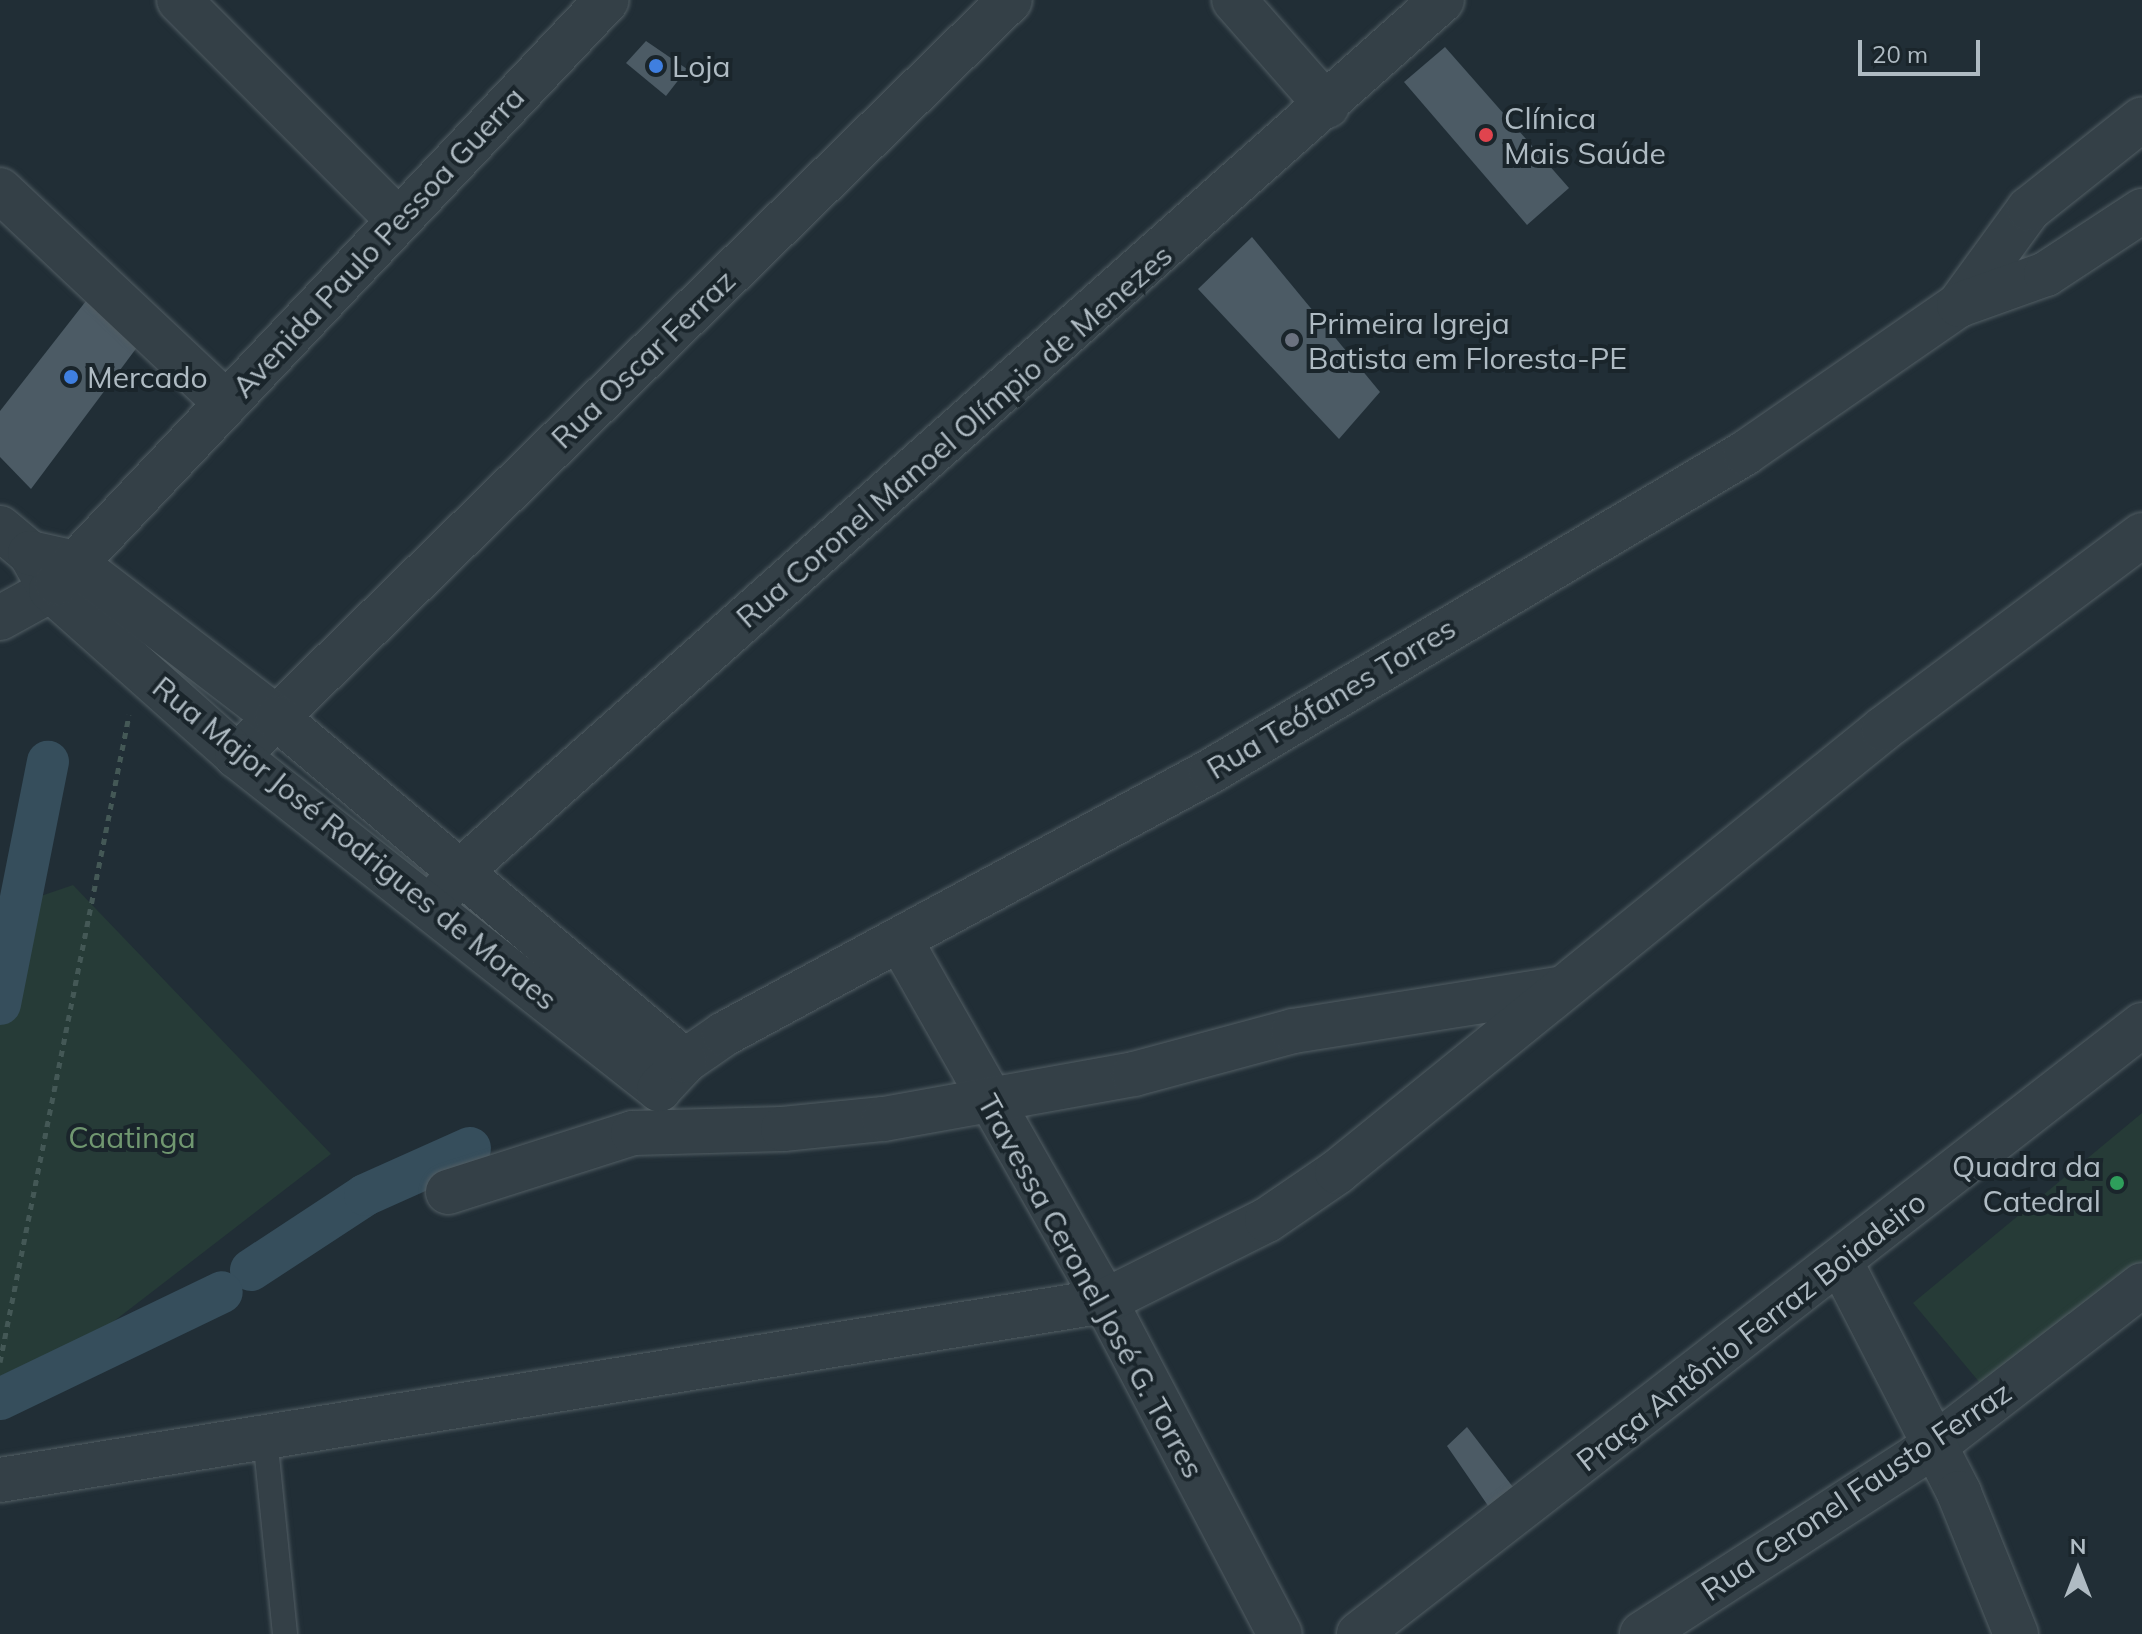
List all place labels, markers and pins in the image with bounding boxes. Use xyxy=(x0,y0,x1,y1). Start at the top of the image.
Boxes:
place label: Loja xyxy=(672,48,730,84)
marker: Loja xyxy=(647,57,665,75)
place label: Clínica Mais Saúde xyxy=(1504,100,1666,170)
marker: Clínica Mais Saúde xyxy=(1475,124,1497,146)
place label: Primeira Igreja Batista em Floresta-PE xyxy=(1308,305,1627,376)
marker: Primeira Igreja Batista em Floresta-PE xyxy=(1283,331,1301,349)
place label: Mercado xyxy=(87,359,208,395)
marker: Mercado xyxy=(62,368,80,386)
place label: Quadra da Catedral xyxy=(1952,1148,2101,1218)
marker: Quadra da Catedral xyxy=(2108,1174,2126,1192)

